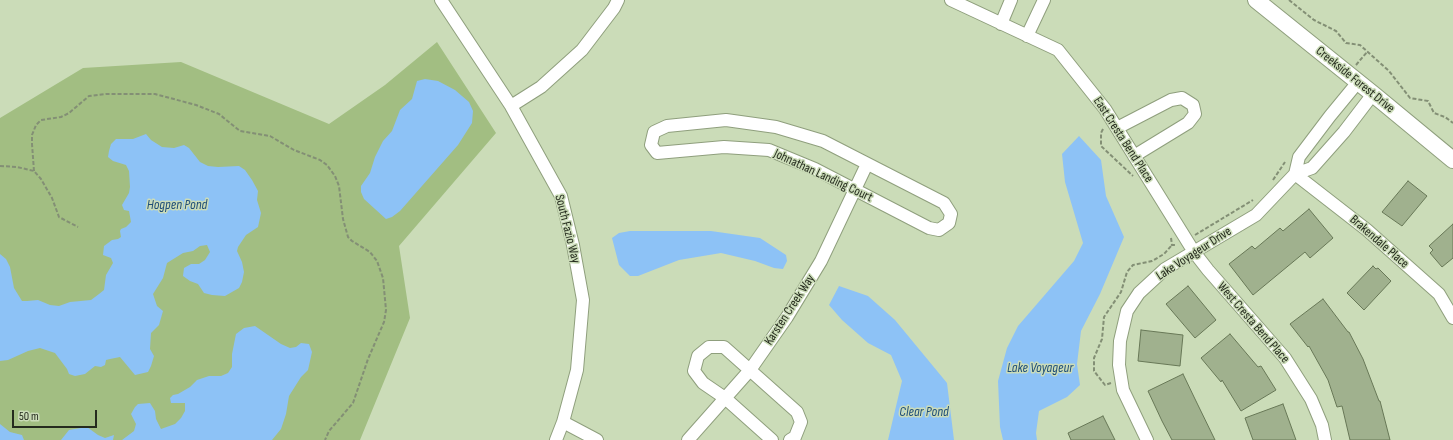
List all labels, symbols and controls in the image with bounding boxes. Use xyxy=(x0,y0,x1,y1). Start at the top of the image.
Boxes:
street label: Creekside Forest Drive xyxy=(1312,43,1398,117)
street label: East Cresta Bend Place xyxy=(1090,94,1156,186)
street label: Johnathan Landing Court xyxy=(771,146,875,206)
street label: South Fazio Way xyxy=(551,193,583,265)
water label: Hogpen Pond xyxy=(147,197,207,213)
street label: Brakendale Place xyxy=(1346,212,1412,272)
street label: Lake Voyageur Drive xyxy=(1153,224,1235,284)
street label: Karsten Creek Way xyxy=(761,272,819,348)
street label: West Cresta Bend Place xyxy=(1214,279,1292,367)
water label: Lake Voyageur xyxy=(1007,360,1073,376)
scale bar xyxy=(14,402,99,428)
water label: Clear Pond xyxy=(899,404,949,420)
text: 50 m xyxy=(19,409,39,424)

